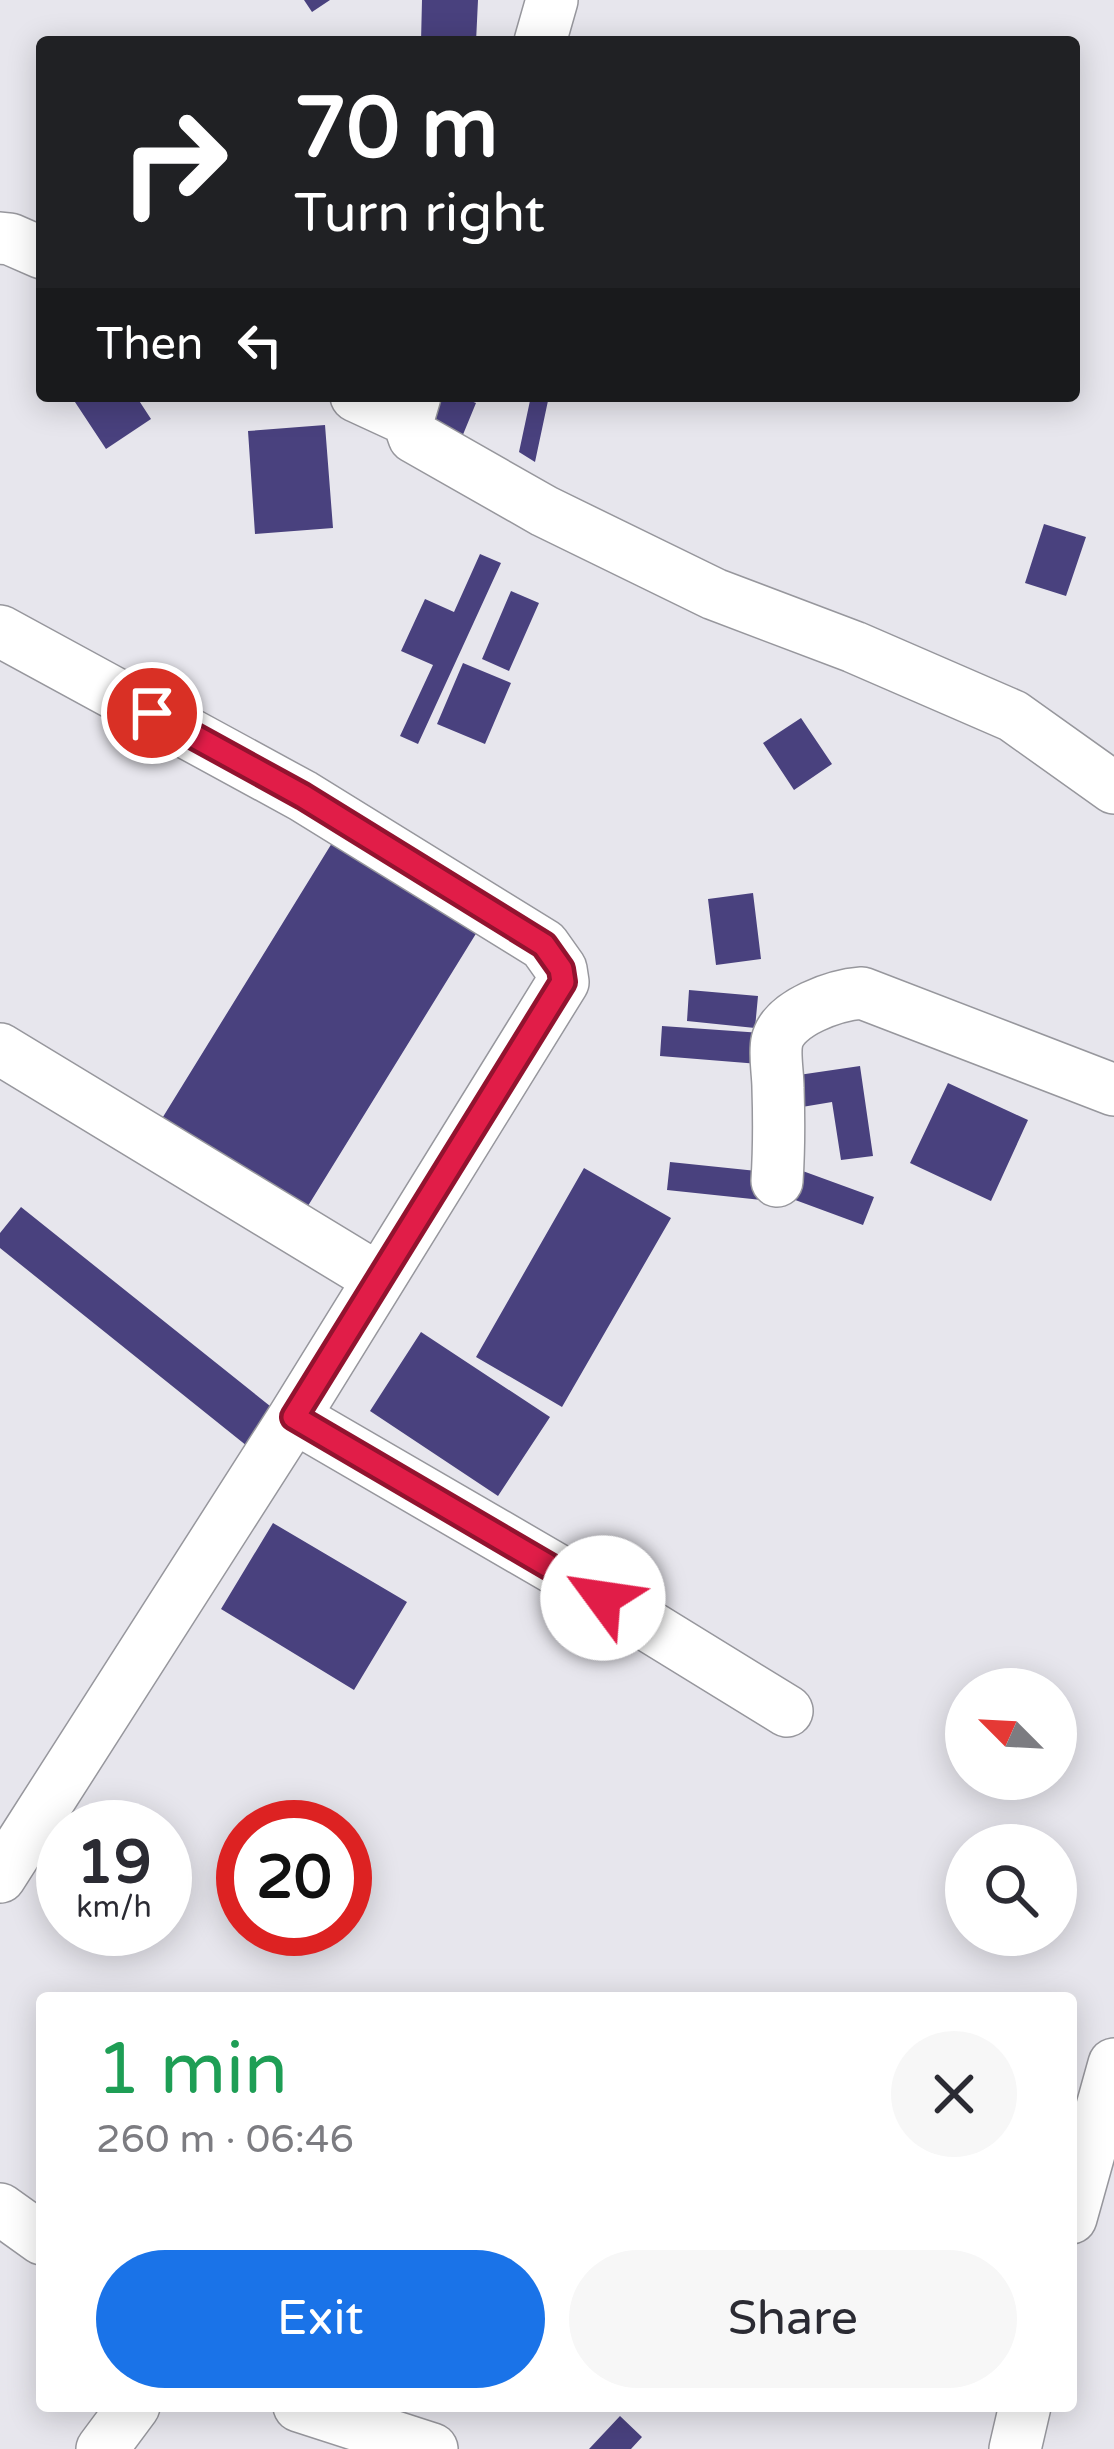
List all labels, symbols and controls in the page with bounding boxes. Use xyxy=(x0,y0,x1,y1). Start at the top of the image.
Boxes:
text: 70 m xyxy=(294,79,498,180)
icon: right xyxy=(96,84,252,240)
text: Turn right xyxy=(294,181,545,246)
icon: left xyxy=(227,312,293,378)
text: Then xyxy=(96,318,203,372)
pin xyxy=(101,662,203,764)
icon: arrive xyxy=(119,680,185,746)
position arrow xyxy=(540,1535,666,1661)
north arrow xyxy=(945,1668,1077,1800)
map controls xyxy=(945,1668,1077,1956)
speed limit sign: 20 xyxy=(216,1800,372,1956)
button: search xyxy=(945,1824,1077,1956)
text: 19 xyxy=(76,1827,152,1899)
text: km/h xyxy=(76,1889,152,1926)
text: 1 min xyxy=(96,2027,288,2114)
button: close xyxy=(891,2031,1017,2157)
text: 260 m · 06:46 xyxy=(96,2116,354,2163)
button: Exit xyxy=(96,2250,545,2388)
button: Share xyxy=(569,2250,1017,2388)

